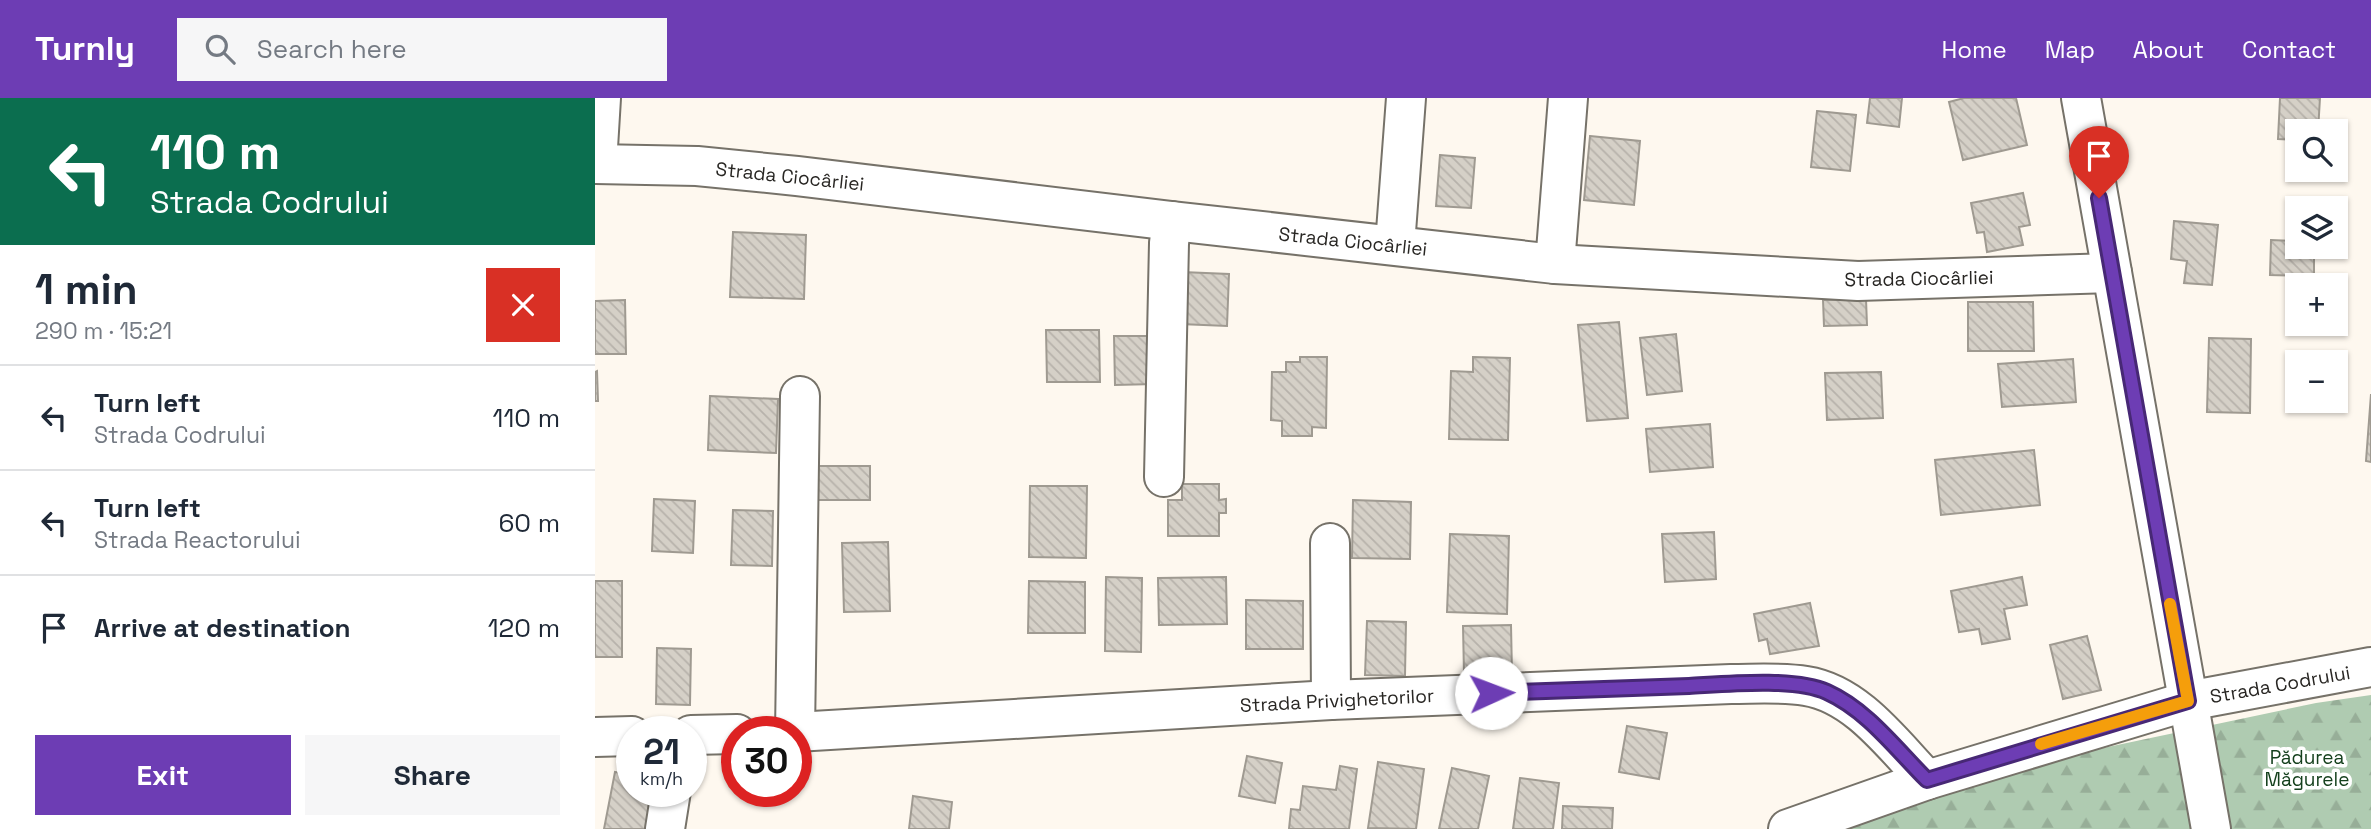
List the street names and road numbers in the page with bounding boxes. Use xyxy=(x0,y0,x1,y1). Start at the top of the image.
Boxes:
street label: Strada Ciocârliei xyxy=(714,156,865,197)
street label: Strada Ciocârliei xyxy=(1277,221,1428,262)
street label: Strada Ciocârliei xyxy=(1844,265,1994,292)
street label: Strada Codrului xyxy=(2208,660,2352,709)
street label: Strada Privighetorilor xyxy=(1239,683,1435,718)

